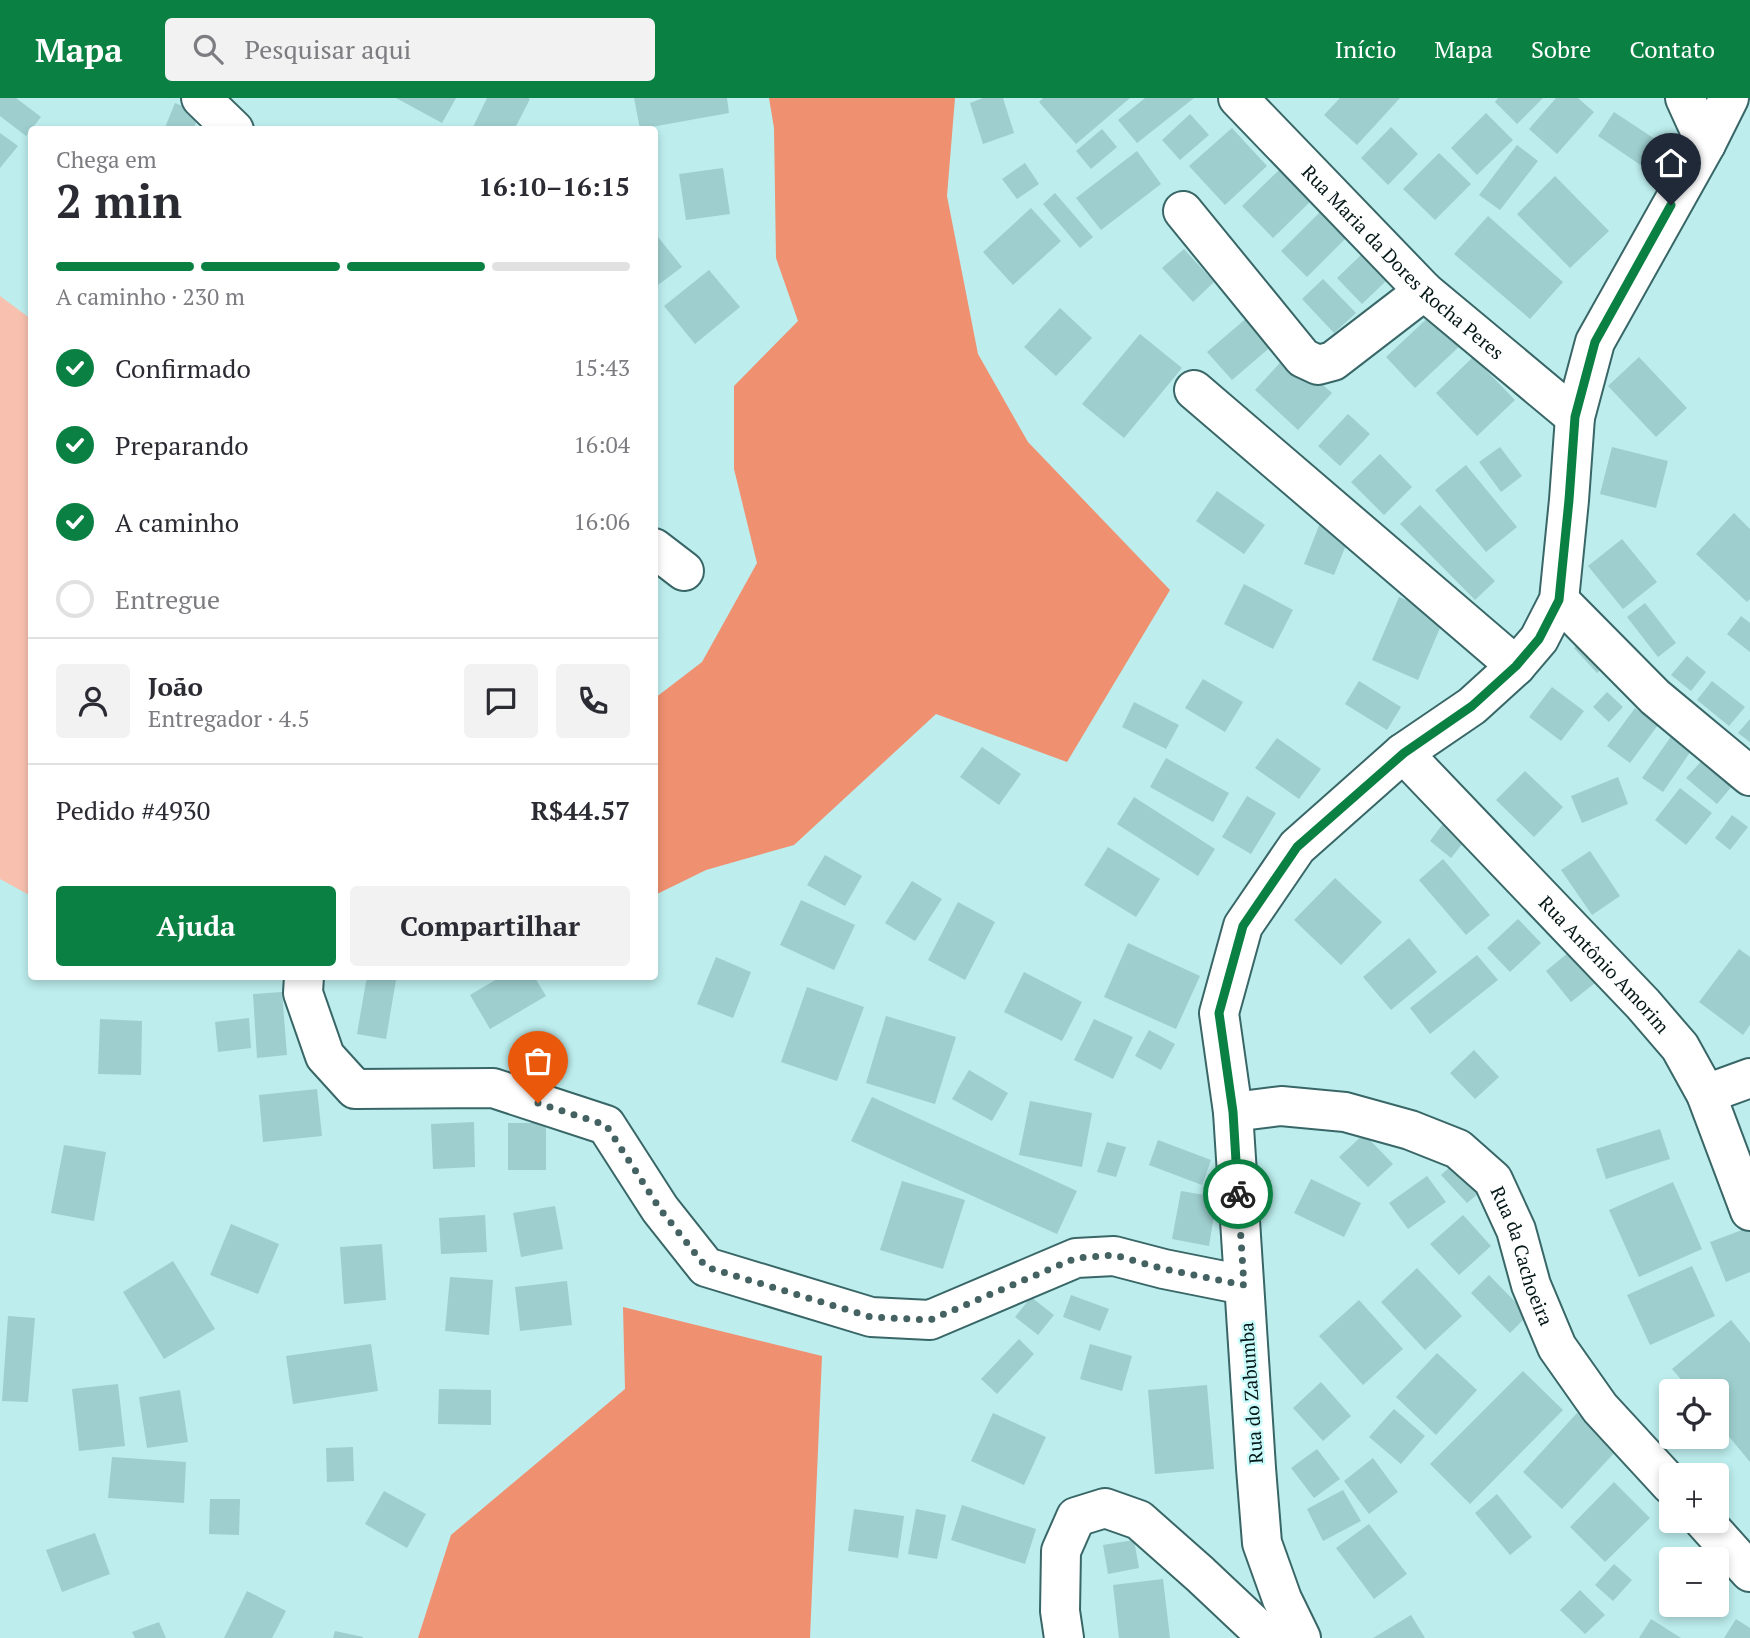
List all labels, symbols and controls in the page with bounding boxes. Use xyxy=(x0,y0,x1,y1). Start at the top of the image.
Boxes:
search box xyxy=(165,18,655,81)
text: Mapa xyxy=(35,28,123,71)
icon: search xyxy=(189,30,227,68)
text: Pesquisar aqui xyxy=(245,32,411,66)
text: Início xyxy=(1335,33,1396,65)
text: Mapa xyxy=(1434,33,1493,65)
text: Sobre xyxy=(1531,33,1591,65)
text: Contato xyxy=(1629,33,1715,65)
pin xyxy=(1641,133,1701,205)
text: Chega em xyxy=(56,144,157,175)
icon: home xyxy=(1652,144,1690,182)
street label: Rua Maria da Dores Rocha Peres xyxy=(1297,159,1509,365)
text: 16:10–16:15 xyxy=(478,169,630,203)
text: 2 min xyxy=(56,170,182,231)
text: A caminho · 230 m xyxy=(56,281,245,312)
icon: check xyxy=(56,349,94,387)
text: Confirmado xyxy=(115,351,251,385)
text: 15:43 xyxy=(573,352,630,383)
icon: check xyxy=(56,426,94,464)
text: Preparando xyxy=(115,428,249,462)
text: 16:04 xyxy=(573,429,630,460)
icon: check xyxy=(56,503,94,541)
text: A caminho xyxy=(115,505,239,539)
text: 16:06 xyxy=(573,506,630,537)
text: Entregue xyxy=(115,582,220,616)
button: person xyxy=(56,664,130,738)
button: chat xyxy=(464,664,538,738)
button: phone xyxy=(556,664,630,738)
text: João xyxy=(148,669,203,703)
text: Entregador · 4.5 xyxy=(148,703,310,734)
text: Pedido #4930 xyxy=(56,793,210,827)
text: R$44.57 xyxy=(531,793,630,827)
button: Ajuda xyxy=(56,886,336,966)
button: Compartilhar xyxy=(350,886,630,966)
street label: Rua Antônio Amorim xyxy=(1534,890,1676,1039)
pin xyxy=(508,1031,568,1103)
icon: bag xyxy=(519,1042,557,1080)
courier xyxy=(1203,1159,1273,1229)
icon: bike xyxy=(1219,1175,1257,1213)
street label: Rua da Cachoeira xyxy=(1486,1182,1560,1329)
street label: Rua do Zabumba xyxy=(1233,1321,1268,1465)
map controls xyxy=(1659,1379,1729,1617)
button: locate xyxy=(1659,1379,1729,1449)
button: + xyxy=(1659,1463,1729,1533)
button: − xyxy=(1659,1547,1729,1617)

